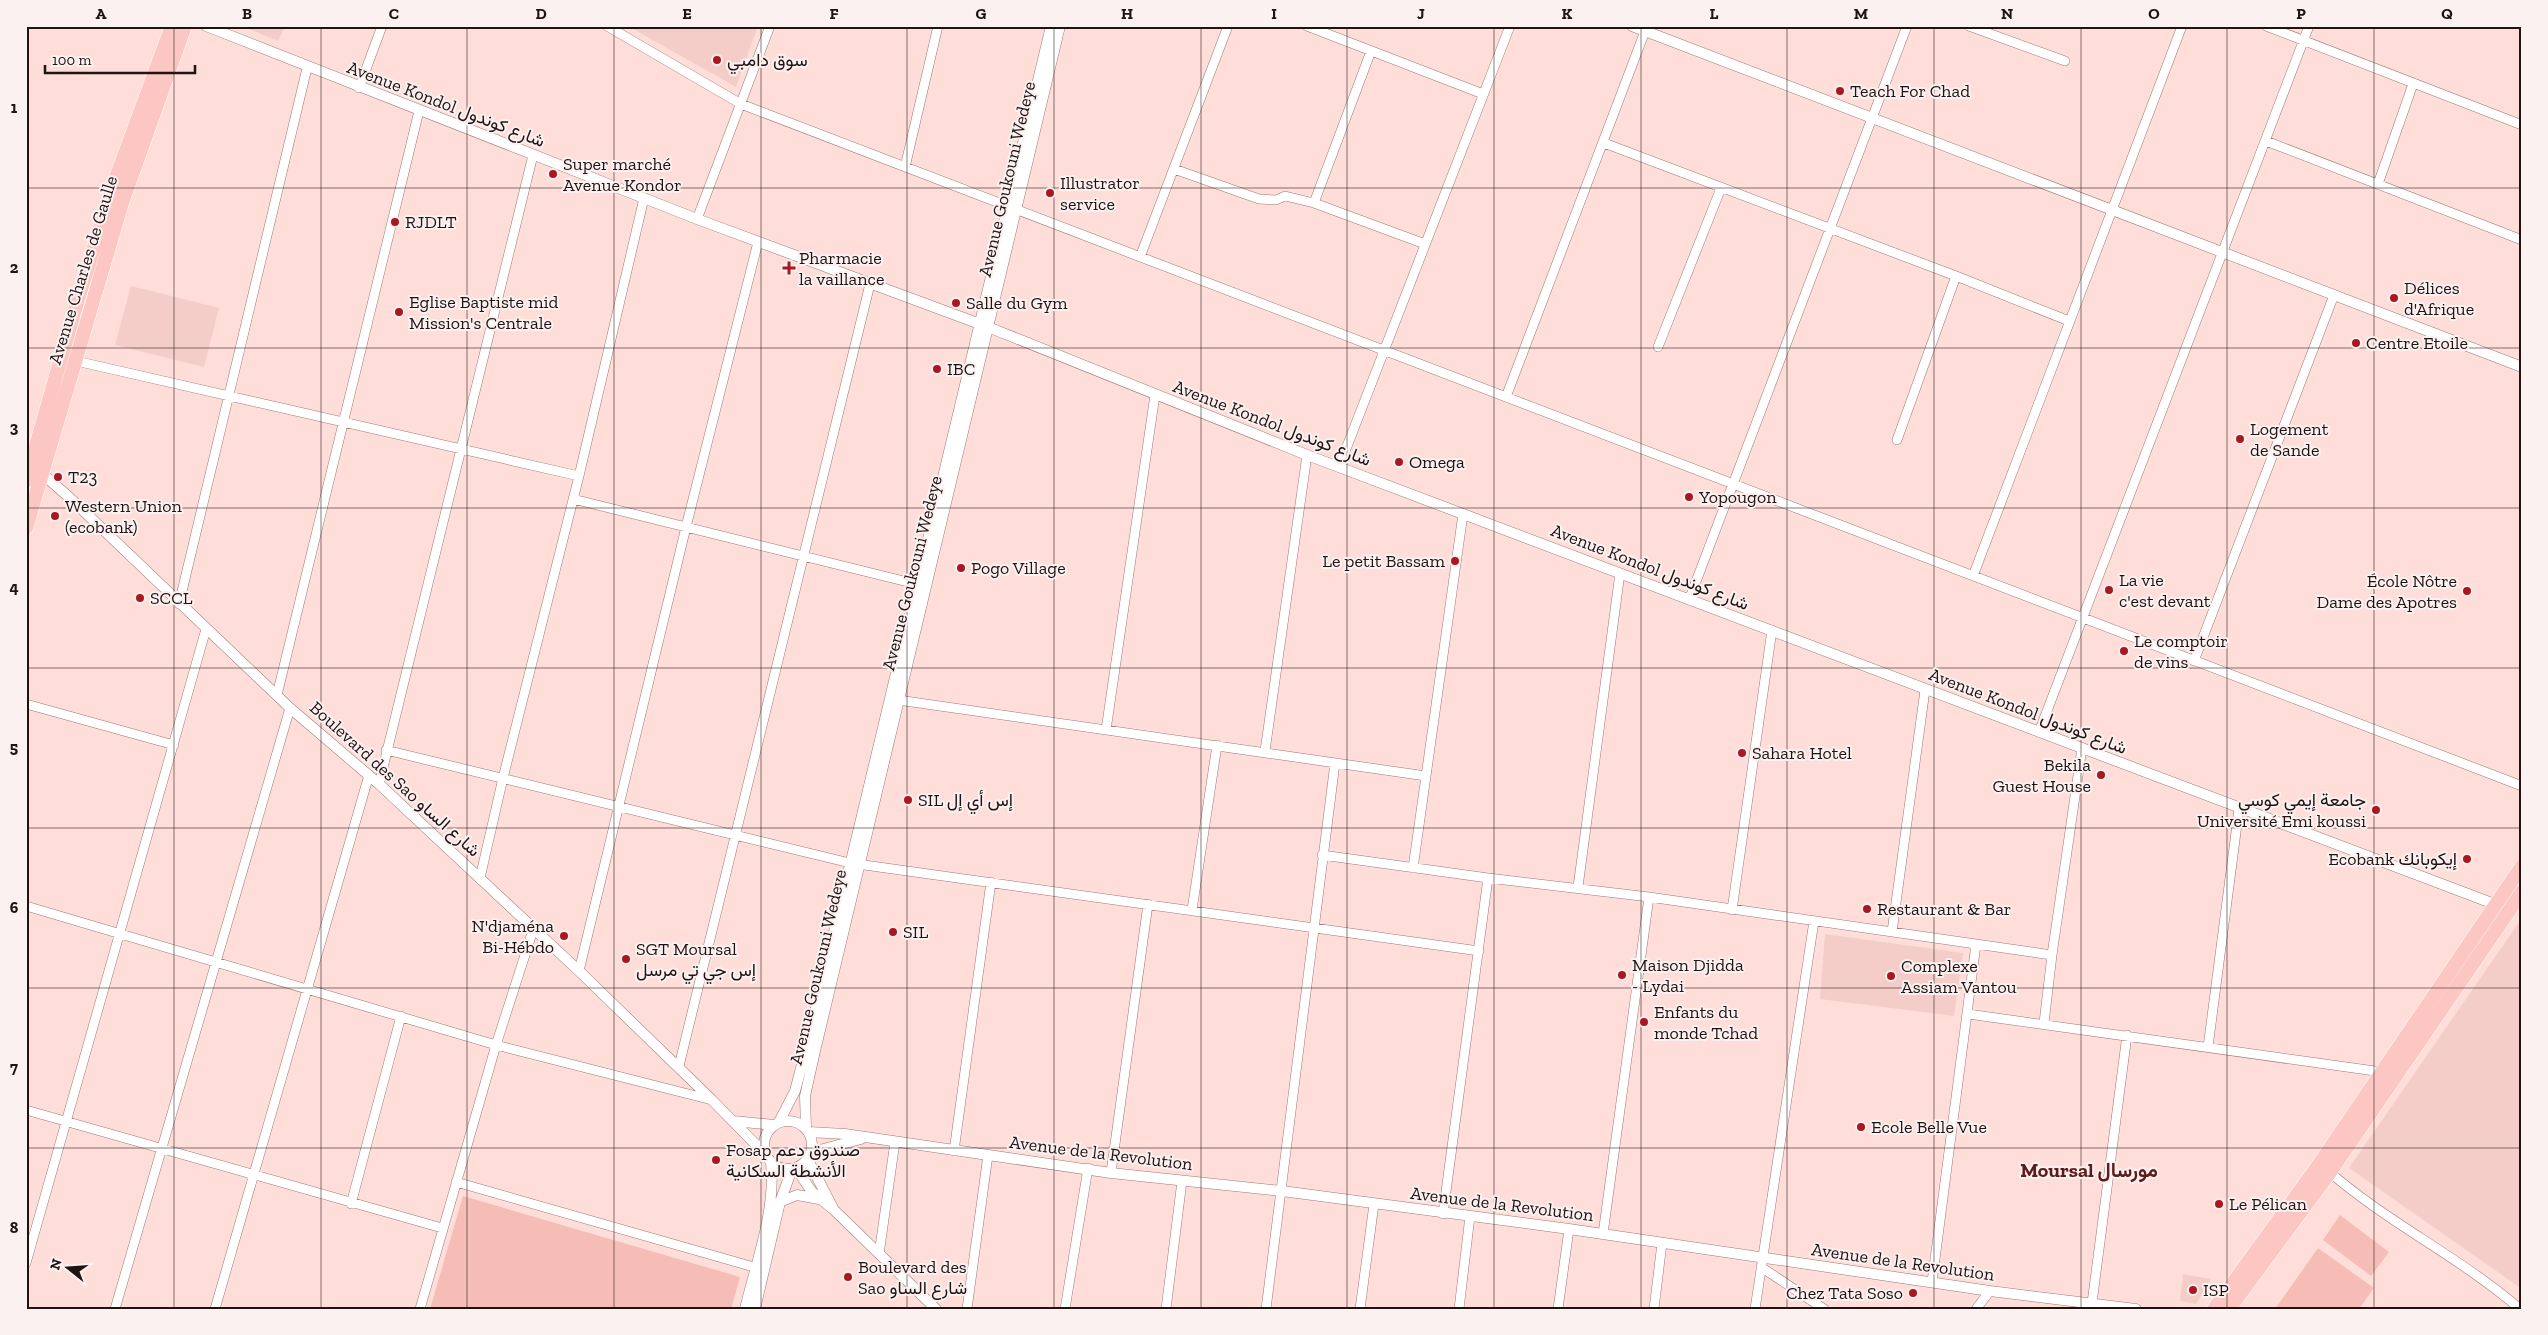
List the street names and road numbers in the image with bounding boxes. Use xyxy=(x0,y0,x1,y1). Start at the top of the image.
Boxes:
street label: Avenue Kondol شارع كوندول xyxy=(344,56,548,153)
street label: Avenue Goukouni Wedeye xyxy=(974,79,1040,279)
street label: Avenue Charles de Gaulle xyxy=(44,173,122,367)
street label: Avenue Kondol شارع كوندول xyxy=(1170,375,1374,472)
street label: Avenue Goukouni Wedeye xyxy=(877,473,947,673)
street label: Avenue Kondol شارع كوندول xyxy=(1548,519,1752,616)
street label: Avenue Kondol شارع كوندول xyxy=(1926,663,2130,760)
street label: Boulevard des Sao شارع الساو xyxy=(304,697,485,862)
street label: Avenue Goukouni Wedeye xyxy=(785,867,851,1067)
street label: Avenue de la Revolution xyxy=(1008,1131,1195,1175)
street label: Avenue de la Revolution xyxy=(1409,1182,1596,1226)
street label: Avenue de la Revolution xyxy=(1810,1238,1996,1286)

